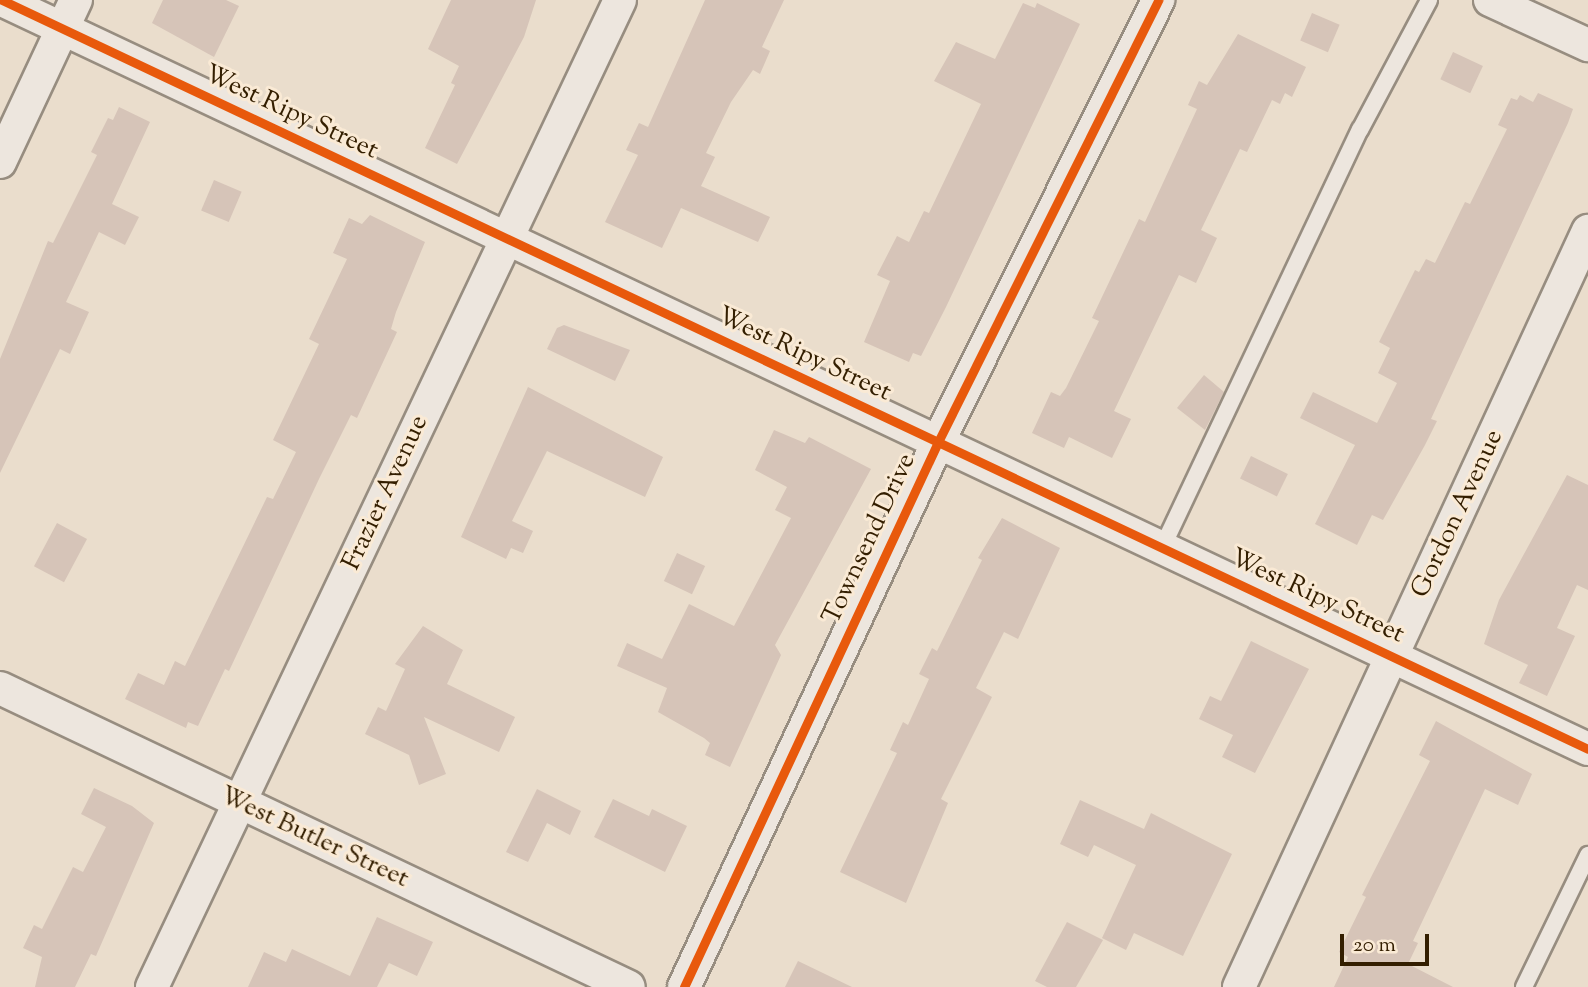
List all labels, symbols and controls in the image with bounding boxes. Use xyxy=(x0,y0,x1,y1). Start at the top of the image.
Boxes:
street label: West Ripy Street xyxy=(199,59,383,167)
street label: West Ripy Street xyxy=(712,301,896,409)
street label: Frazier Avenue xyxy=(337,411,435,575)
street label: Gordon Avenue xyxy=(1405,425,1511,603)
street label: Townsend Drive xyxy=(817,449,923,629)
street label: West Ripy Street xyxy=(1225,543,1409,651)
street label: West Butler Street xyxy=(215,781,413,895)
scale bar xyxy=(1343,920,1432,964)
text: 20 m xyxy=(1353,931,1396,961)

